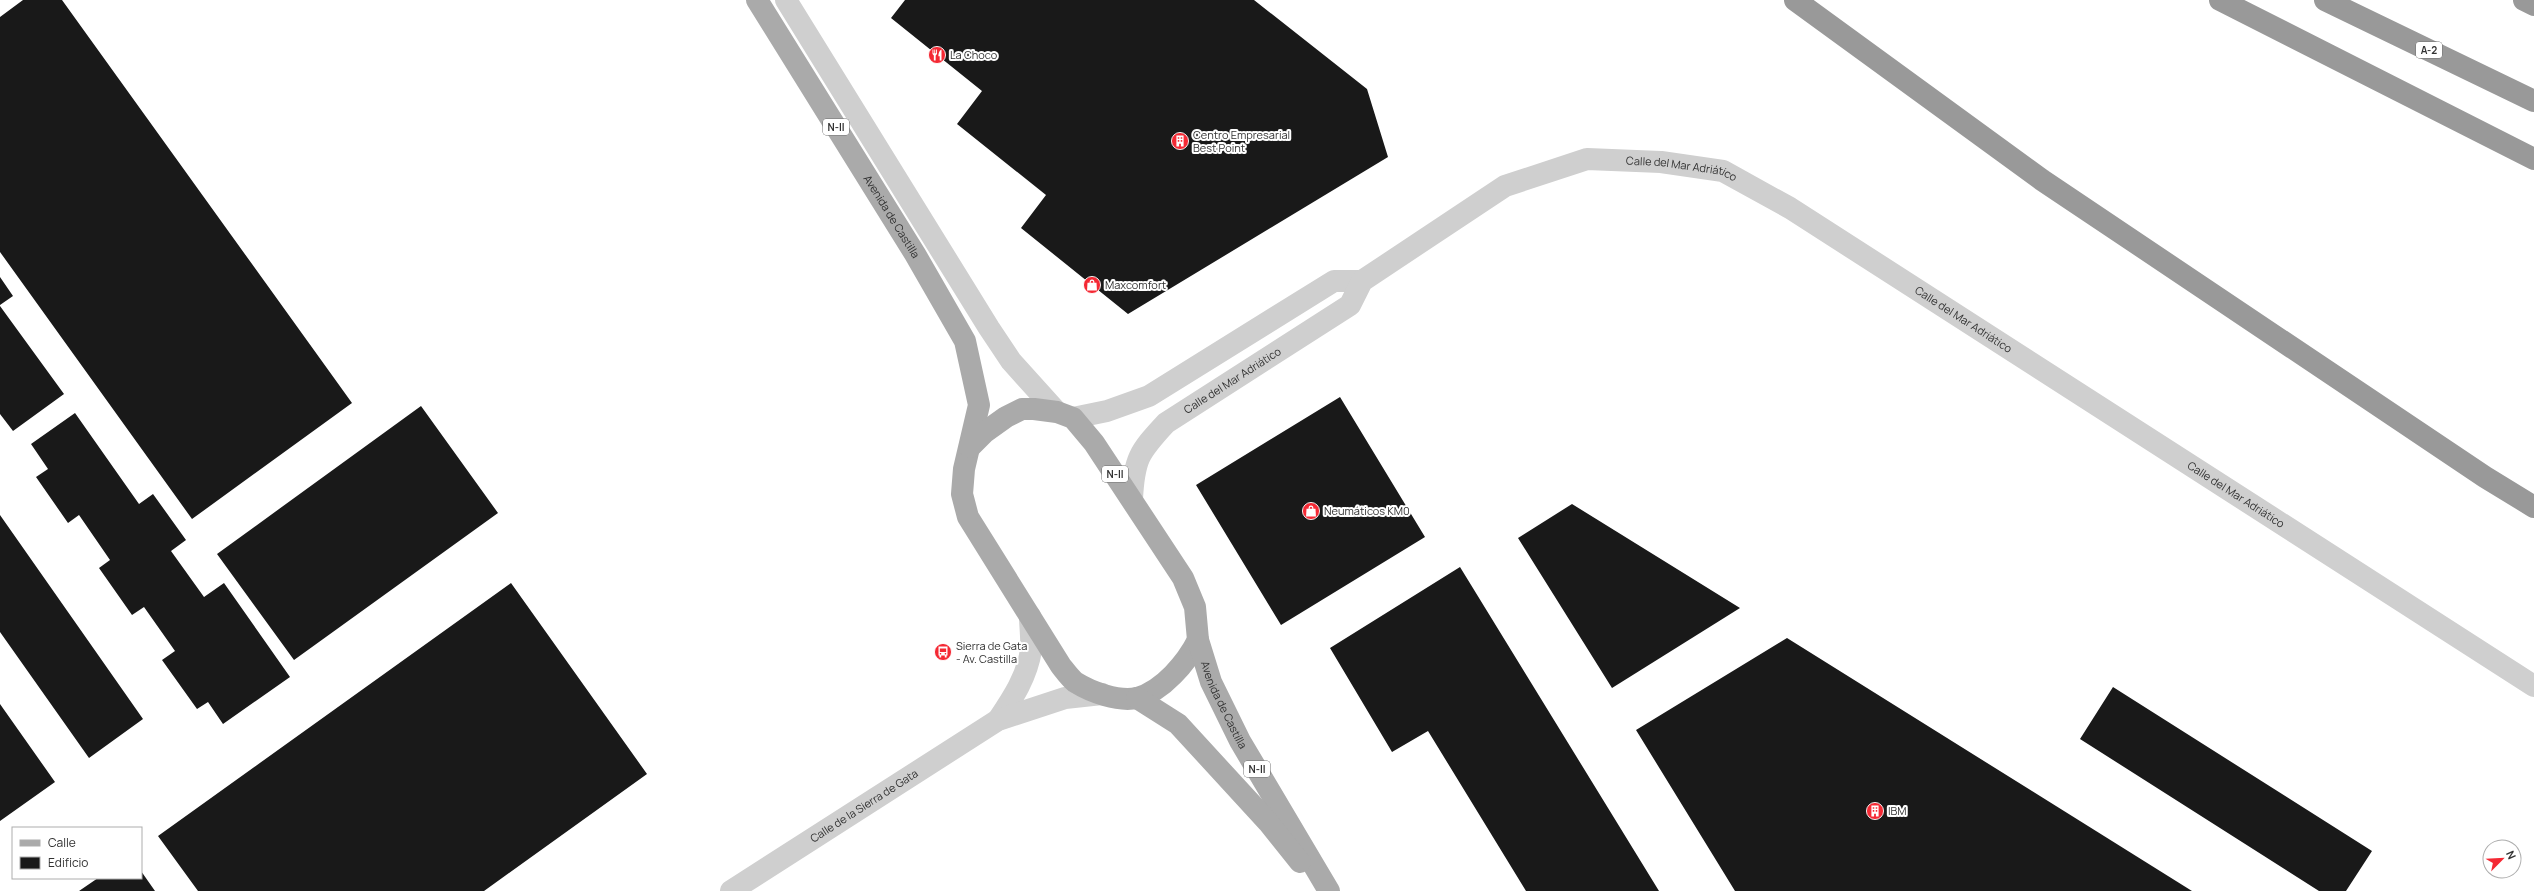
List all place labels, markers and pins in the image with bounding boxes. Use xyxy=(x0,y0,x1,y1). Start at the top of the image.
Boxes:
restaurant icon: La Choco xyxy=(927,45,947,65)
place label: La Choco xyxy=(950,47,998,62)
place label: Centro Empresarial Best Point xyxy=(1193,127,1290,155)
building icon: Centro Empresarial Best Point xyxy=(1170,131,1190,151)
shop icon: Maxcomfort xyxy=(1082,275,1102,295)
place label: Maxcomfort xyxy=(1105,277,1166,292)
shop icon: Neumáticos KM0 xyxy=(1301,501,1321,521)
place label: Neumáticos KM0 xyxy=(1324,503,1410,518)
place label: Sierra de Gata - Av. Castilla xyxy=(956,638,1027,666)
bus stop icon: Sierra de Gata - Av. Castilla xyxy=(933,642,953,662)
building icon: IBM xyxy=(1865,801,1885,821)
place label: IBM xyxy=(1888,803,1907,818)

